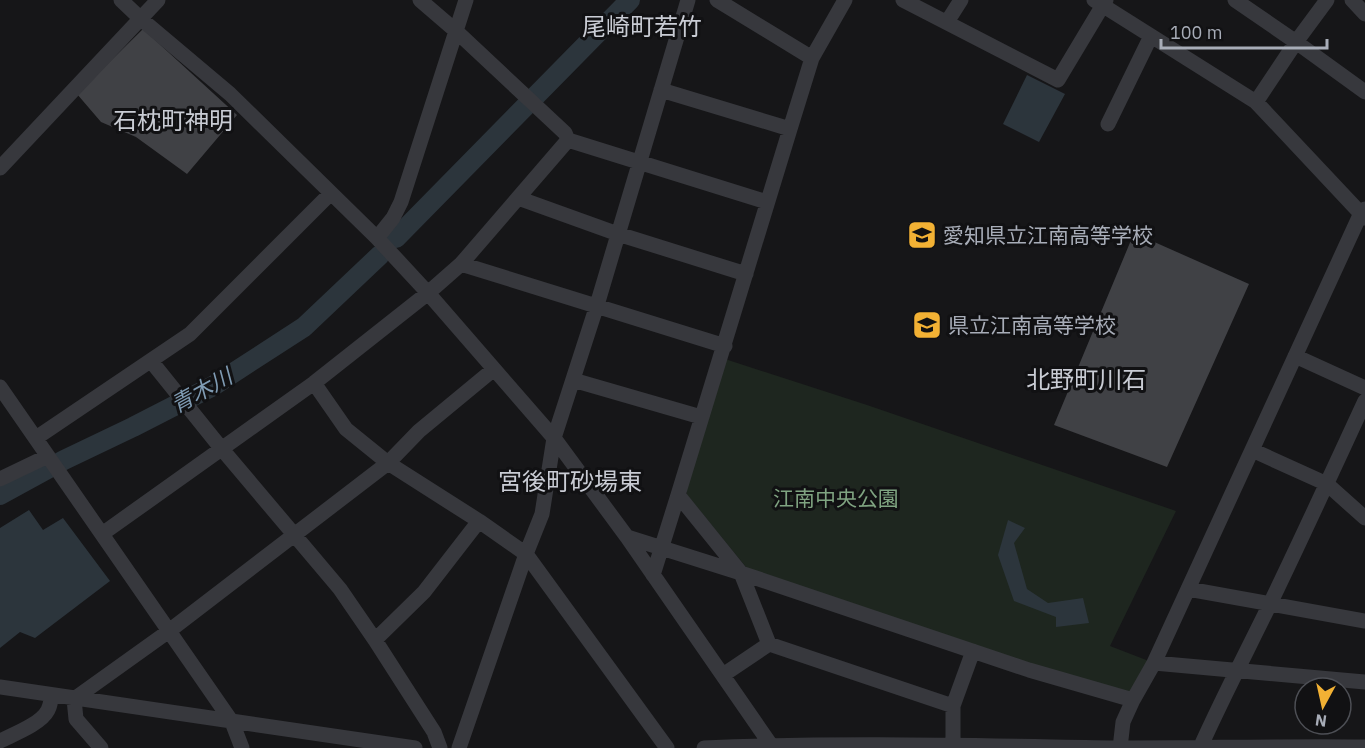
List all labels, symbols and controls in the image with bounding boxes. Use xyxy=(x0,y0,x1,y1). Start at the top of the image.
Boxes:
district label: 尾崎町若竹 xyxy=(582,10,702,42)
scale bar xyxy=(1161,12,1328,50)
text: 100 m xyxy=(1170,21,1222,44)
district label: 石枕町神明 xyxy=(113,104,233,136)
school or university icon: 愛知県立江南高等学校 xyxy=(906,219,938,251)
place label: 愛知県立江南高等学校 xyxy=(943,221,1153,249)
school or university icon: 県立江南高等学校 xyxy=(911,309,943,341)
place label: 県立江南高等学校 xyxy=(948,311,1116,339)
water label: 青木川 xyxy=(165,360,239,419)
district label: 北野町川石 xyxy=(1026,363,1146,395)
district label: 宮後町砂場東 xyxy=(498,465,642,497)
park label: 江南中央公園 xyxy=(773,484,899,512)
north arrow xyxy=(1293,676,1353,736)
text: N xyxy=(1314,710,1328,732)

